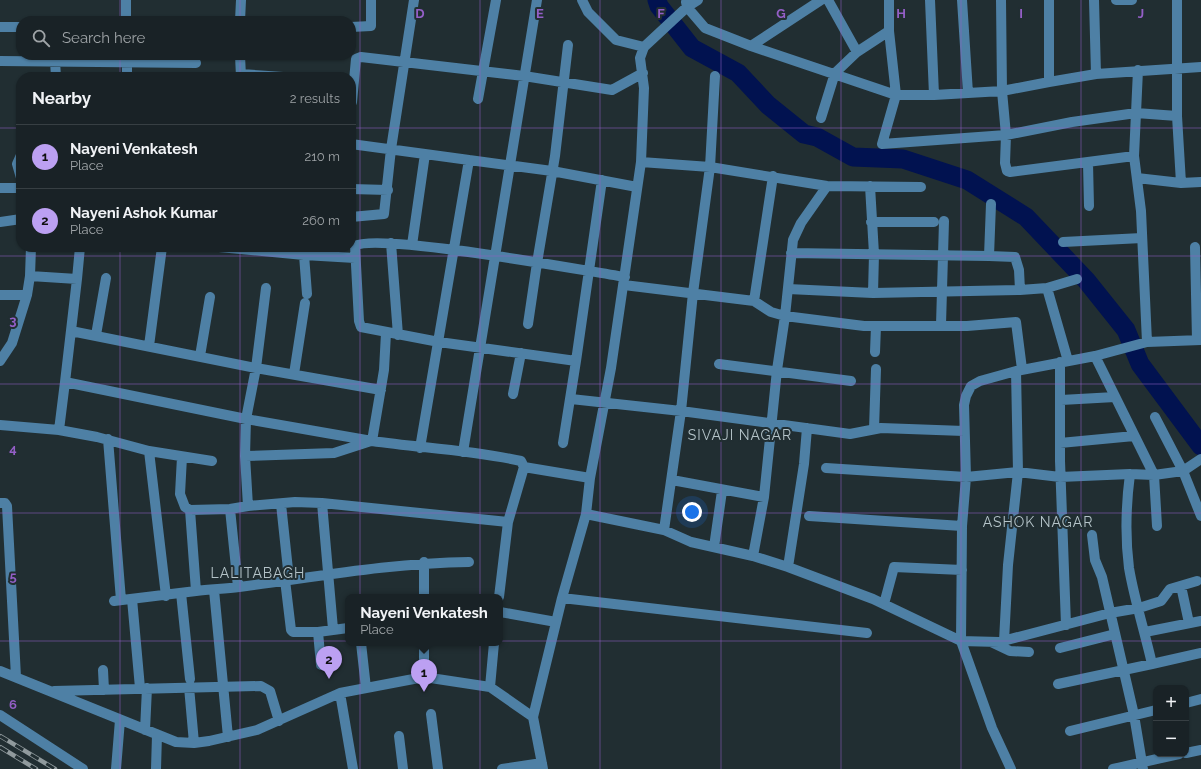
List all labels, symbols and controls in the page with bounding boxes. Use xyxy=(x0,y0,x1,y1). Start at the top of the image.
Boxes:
text: D xyxy=(415,6,425,21)
text: E xyxy=(536,6,544,21)
text: F xyxy=(657,6,665,21)
text: G xyxy=(776,6,786,21)
text: H xyxy=(896,6,906,21)
text: I xyxy=(1019,6,1023,21)
text: J xyxy=(1138,6,1144,21)
search box xyxy=(16,16,356,60)
icon: search xyxy=(30,27,52,49)
text: Search here xyxy=(62,29,145,47)
text: Nearby xyxy=(32,88,91,108)
text: 2 results xyxy=(290,91,340,106)
text: Nayeni Venkatesh xyxy=(70,140,198,158)
text: 1 xyxy=(42,149,48,164)
text: 210 m xyxy=(304,149,340,164)
text: Place xyxy=(70,158,103,173)
text: Nayeni Ashok Kumar xyxy=(70,204,218,222)
text: 2 xyxy=(41,213,49,228)
text: 260 m xyxy=(302,213,340,228)
text: Place xyxy=(70,222,103,237)
text: 3 xyxy=(9,313,17,328)
district label: SIVAJI NAGAR xyxy=(688,427,792,443)
text: 4 xyxy=(9,441,17,456)
your location xyxy=(682,502,702,522)
district label: ASHOK NAGAR xyxy=(983,514,1093,530)
district label: LALITABAGH xyxy=(211,565,305,581)
text: 5 xyxy=(9,569,17,584)
popup xyxy=(345,594,503,646)
text: Nayeni Venkatesh xyxy=(360,604,488,622)
text: Place xyxy=(360,622,394,637)
pin: 2 xyxy=(316,646,342,679)
pin: 1 xyxy=(411,659,437,692)
map controls xyxy=(1153,685,1189,757)
button: + xyxy=(1153,685,1189,721)
text: 6 xyxy=(9,697,17,712)
button: − xyxy=(1153,721,1189,757)

